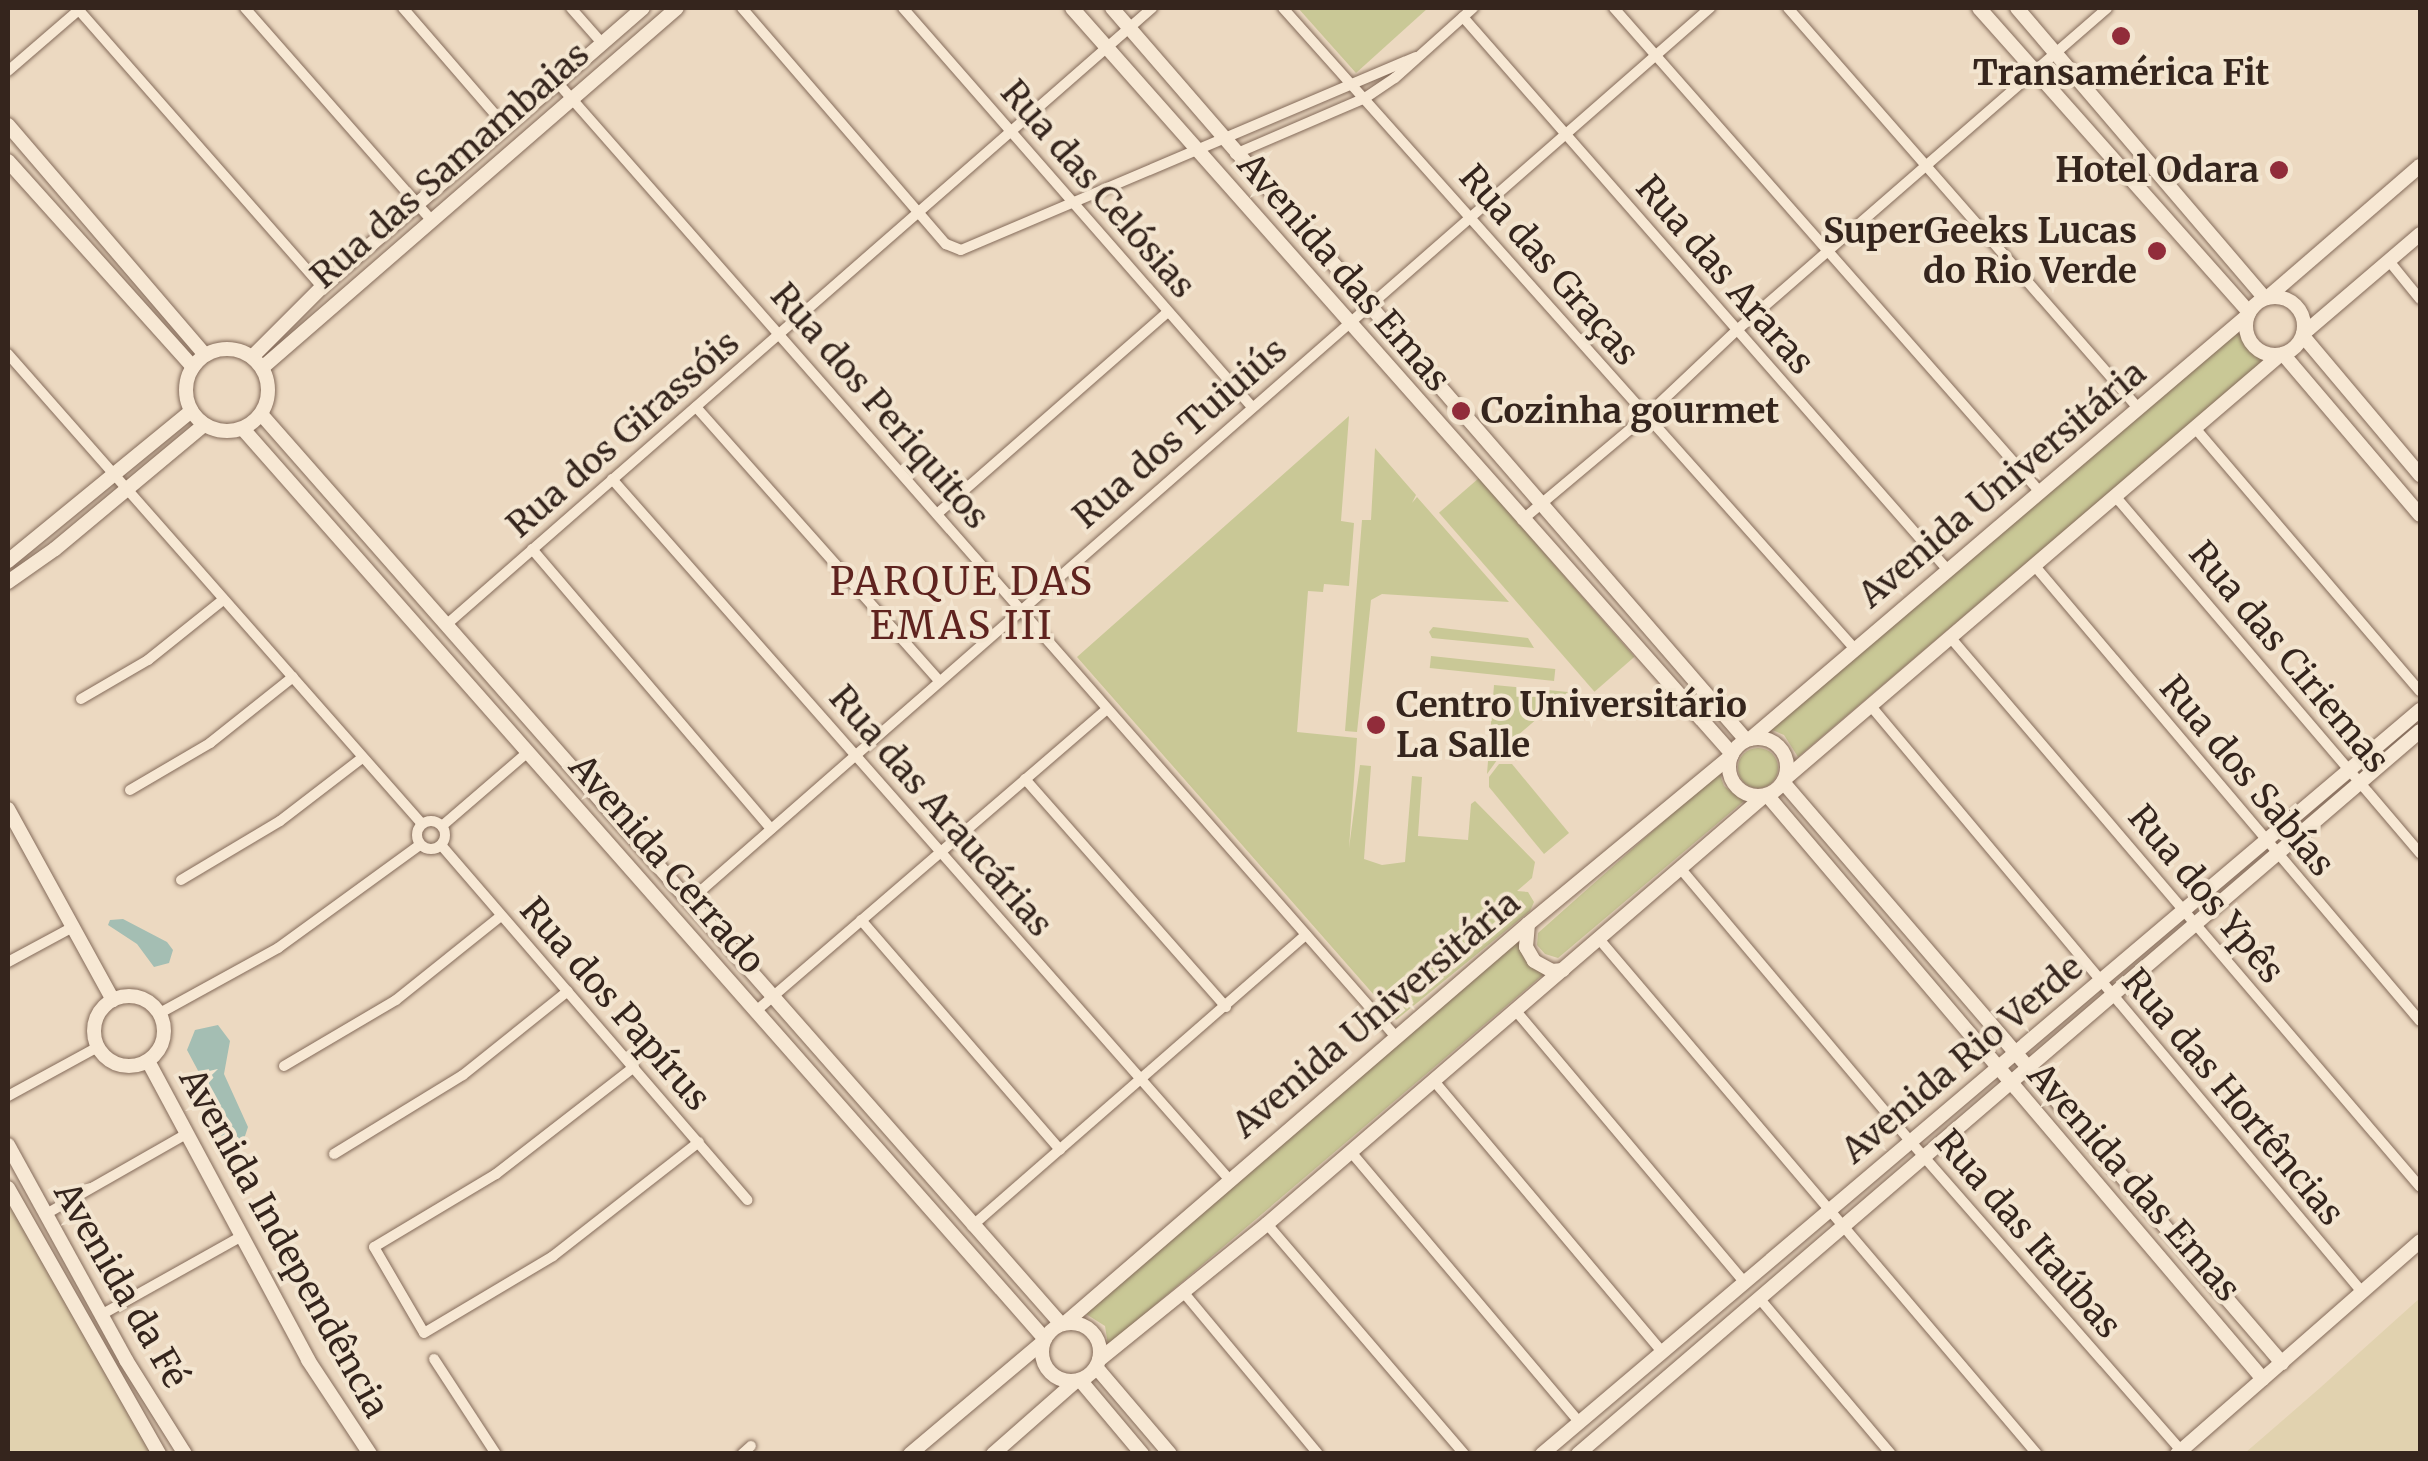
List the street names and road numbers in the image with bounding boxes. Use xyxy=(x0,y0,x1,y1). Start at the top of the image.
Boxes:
street label: Rua das Samambaias xyxy=(303,33,597,297)
street label: Rua das Celósias xyxy=(992,72,1204,306)
street label: Avenida das Emas xyxy=(1229,144,1459,400)
street label: Rua das Graças xyxy=(1451,156,1647,374)
street label: Rua das Araras xyxy=(1627,167,1823,383)
street label: Rua dos Periquitos xyxy=(762,275,998,537)
street label: Rua dos Girassóis xyxy=(498,322,748,546)
street label: Rua dos Tuiuiús xyxy=(1065,329,1295,537)
street label: Avenida Universitária xyxy=(1850,352,2154,616)
street label: Rua das Ciriemas xyxy=(2180,533,2398,781)
street label: Rua dos Sabías xyxy=(2151,667,2343,885)
street label: Rua das Araucárias xyxy=(821,677,1061,945)
street label: Avenida Cerrado xyxy=(561,746,773,982)
street label: Rua dos Ypês xyxy=(2119,797,2293,991)
street label: Avenida Universitária xyxy=(1224,882,1528,1146)
street label: Rua dos Papírus xyxy=(511,889,719,1119)
street label: Avenida Rio Verde xyxy=(1833,946,2091,1172)
street label: Rua das Hortências xyxy=(2114,960,2352,1234)
street label: Avenida das Emas xyxy=(2019,1054,2249,1310)
street label: Avenida Independência xyxy=(170,1061,398,1425)
street label: Rua das Itaúbas xyxy=(1926,1122,2130,1346)
street label: Avenida da Fé xyxy=(45,1175,197,1395)

